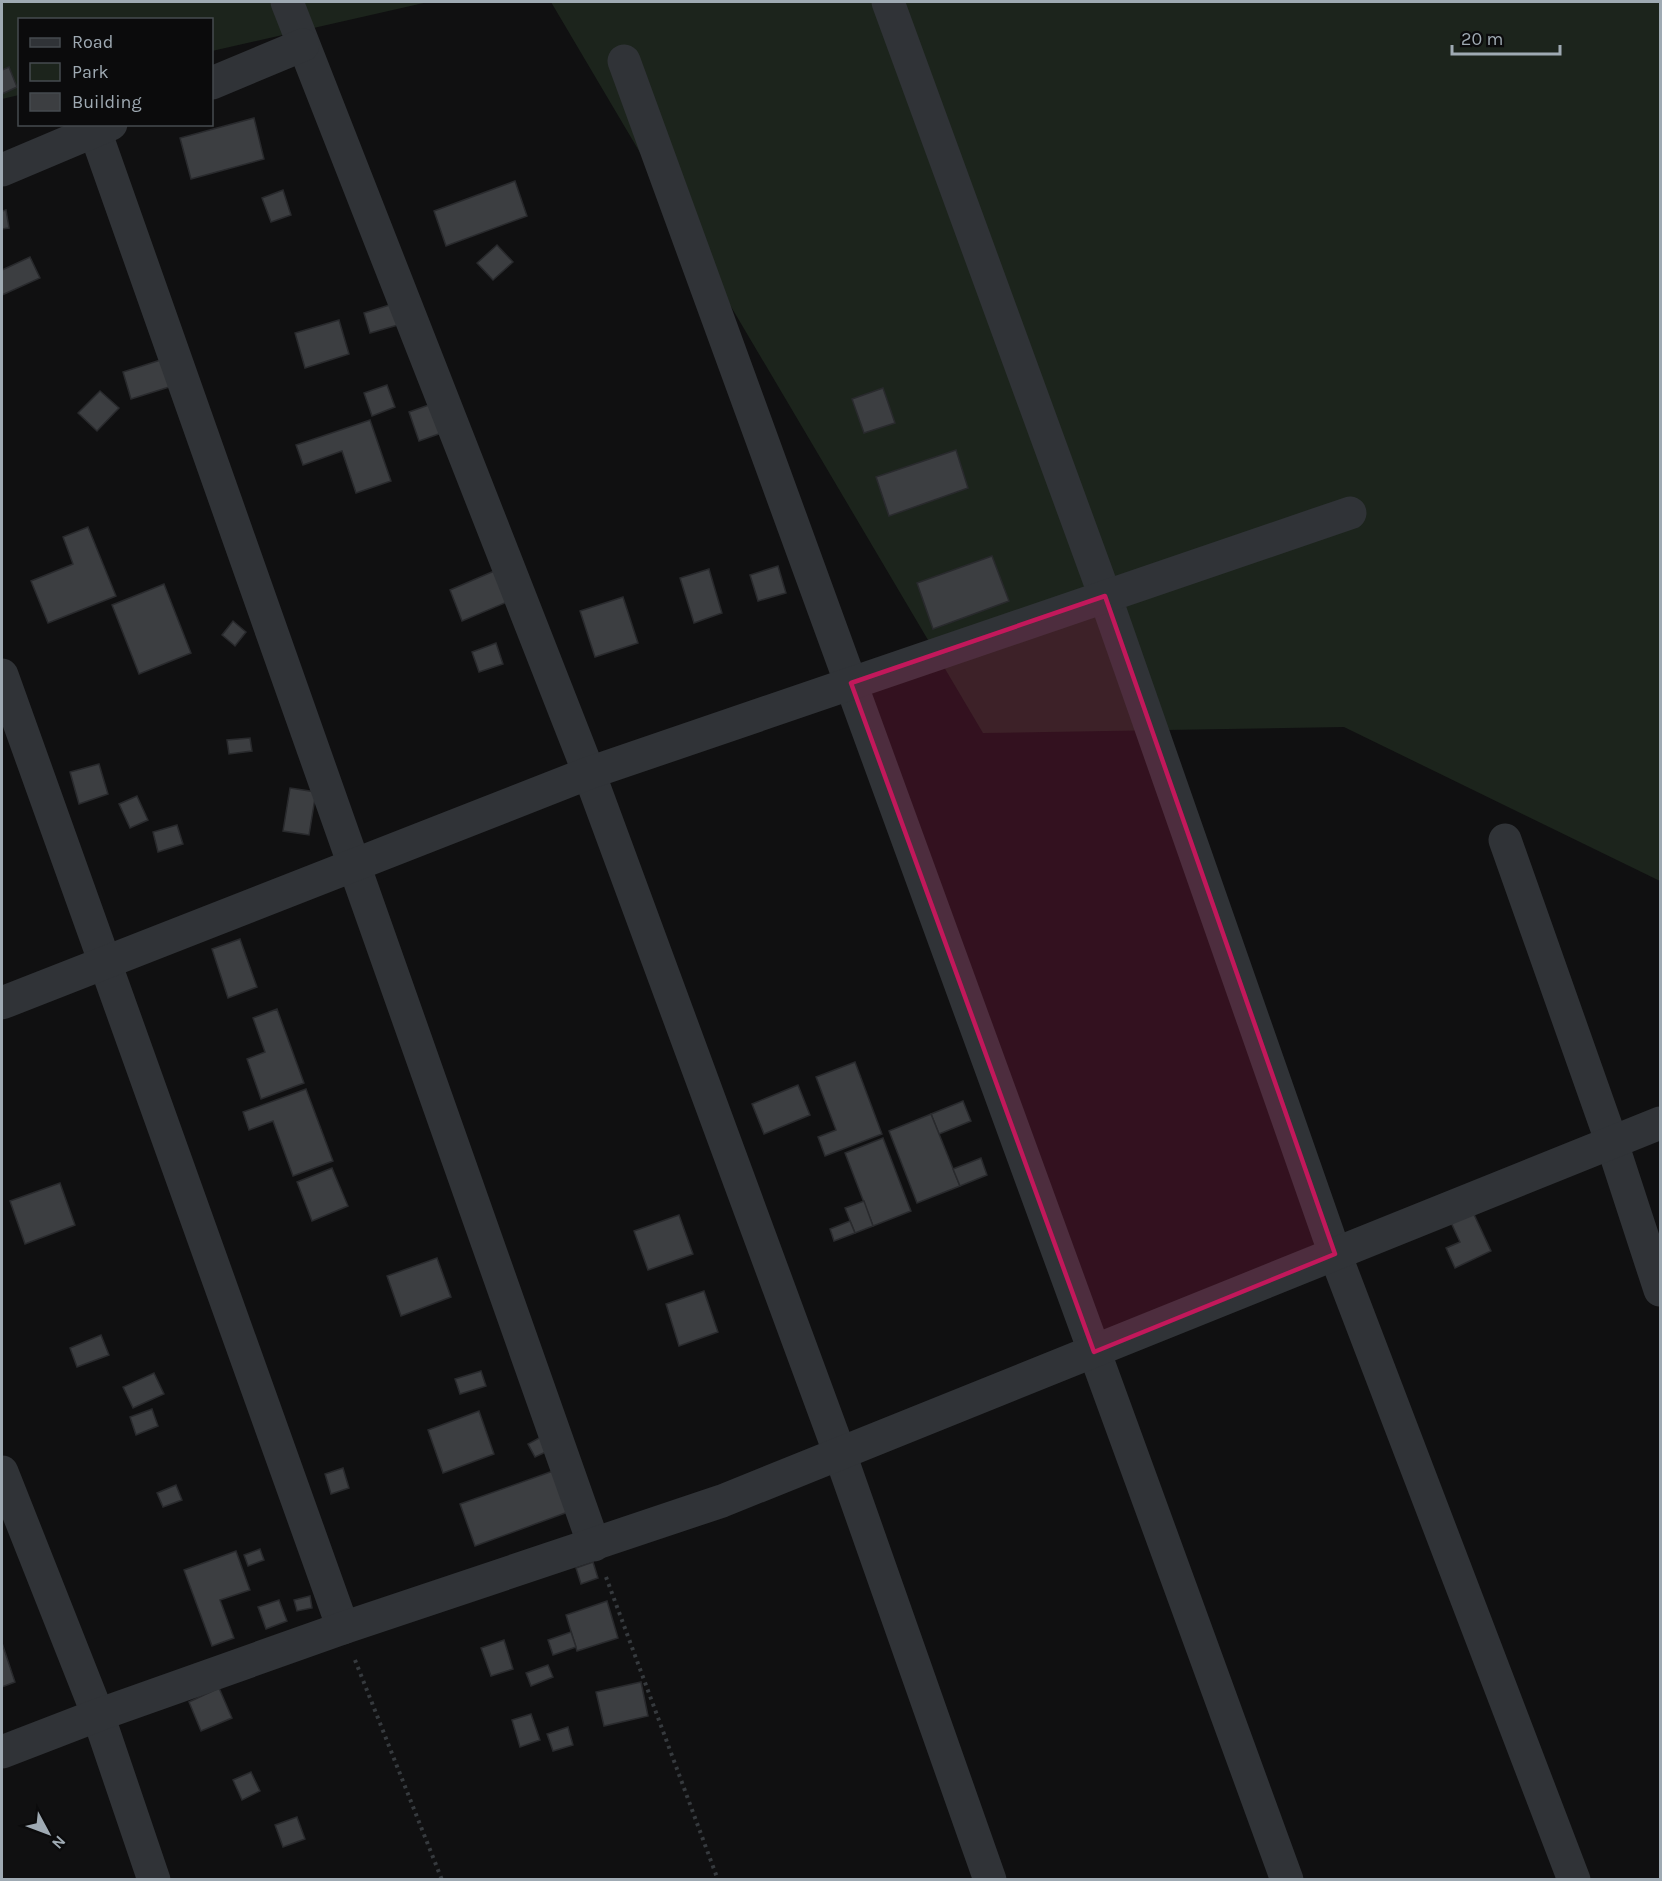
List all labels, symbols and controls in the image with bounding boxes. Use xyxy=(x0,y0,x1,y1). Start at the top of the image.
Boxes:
legend xyxy=(18,18,213,126)
scale bar xyxy=(1452,18,1560,56)
text: 20 m xyxy=(1461,28,1503,50)
text: Road xyxy=(72,31,113,53)
text: Park xyxy=(72,61,109,83)
text: Building xyxy=(72,91,142,113)
north arrow xyxy=(18,1803,78,1863)
text: N xyxy=(48,1832,70,1853)

